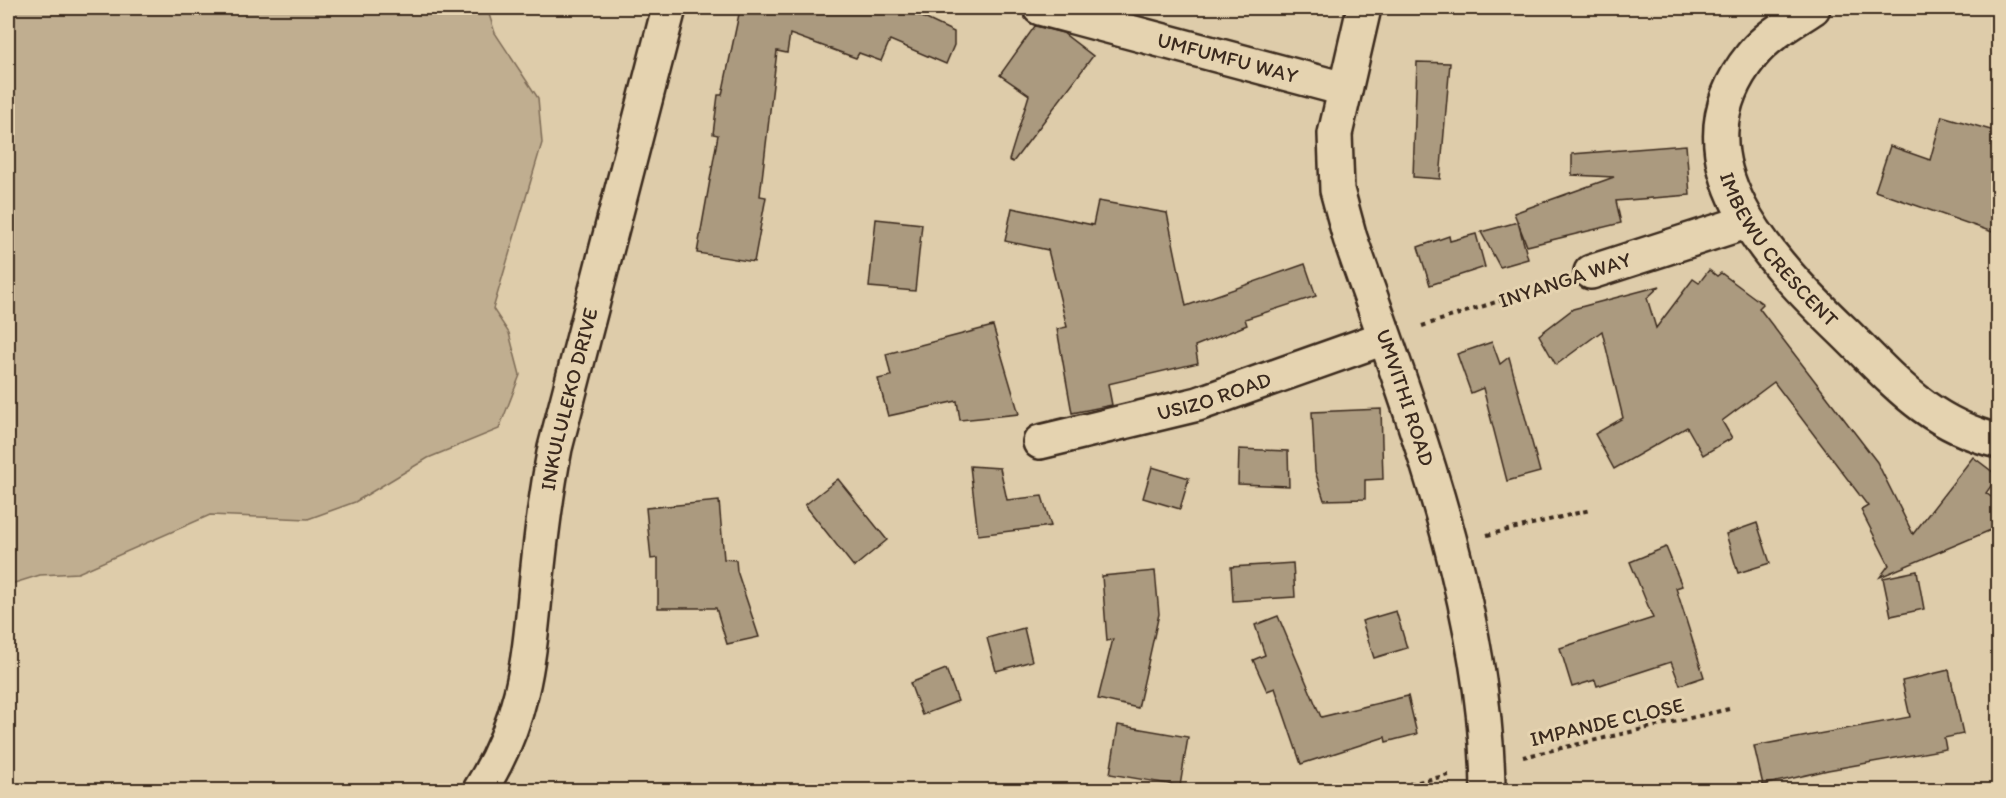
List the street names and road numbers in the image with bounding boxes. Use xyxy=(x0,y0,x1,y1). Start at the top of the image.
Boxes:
street label: UMFUMFU WAY xyxy=(1155,27,1301,88)
street label: IMBEWU CRESCENT xyxy=(1715,169,1844,332)
street label: INYANGA WAY xyxy=(1496,246,1634,313)
street label: INKULULEKO DRIVE xyxy=(535,305,603,492)
street label: UMVITHI ROAD xyxy=(1371,326,1440,469)
street label: USIZO ROAD xyxy=(1154,366,1274,425)
street label: IMPANDE CLOSE xyxy=(1528,692,1686,751)

